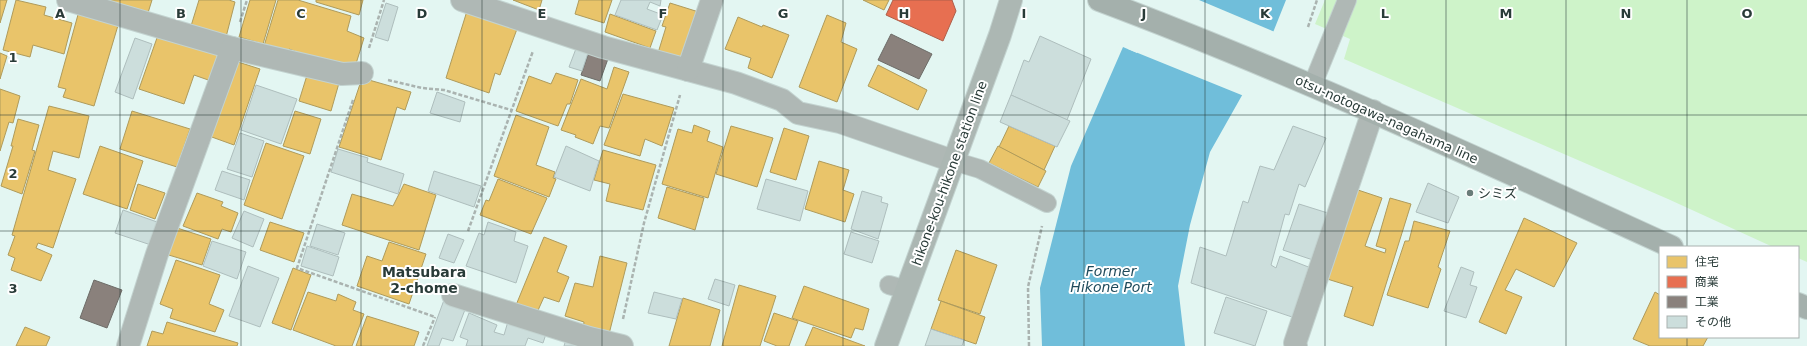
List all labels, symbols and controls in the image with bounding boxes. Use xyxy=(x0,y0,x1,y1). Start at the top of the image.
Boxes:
text: A xyxy=(55,6,65,21)
text: B xyxy=(176,6,186,21)
text: C xyxy=(296,6,306,21)
text: D xyxy=(417,6,428,21)
text: E xyxy=(538,6,546,21)
text: F xyxy=(659,6,667,21)
text: G xyxy=(778,6,788,21)
text: H xyxy=(899,6,909,21)
text: I xyxy=(1022,6,1026,21)
text: J xyxy=(1141,6,1146,21)
text: K xyxy=(1260,6,1271,21)
text: L xyxy=(1381,6,1389,21)
text: M xyxy=(1500,6,1512,21)
text: N xyxy=(1621,6,1631,21)
text: O xyxy=(1741,6,1753,21)
text: 1 xyxy=(8,50,18,65)
street label: otsu-notogawa-nagahama line xyxy=(1293,72,1480,167)
street label: hikone-kou-hikone station line xyxy=(909,79,990,268)
text: 2 xyxy=(8,166,18,181)
place label: シミズ xyxy=(1478,186,1517,201)
marker: シミズ xyxy=(1465,188,1475,198)
legend xyxy=(1659,246,1799,338)
text: 住宅 xyxy=(1695,255,1719,269)
water label: Former Hikone Port xyxy=(1070,263,1152,295)
district label: Matsubara 2-chome xyxy=(382,264,466,296)
text: 商業 xyxy=(1695,275,1719,289)
text: 3 xyxy=(8,281,18,296)
text: 工業 xyxy=(1695,295,1719,309)
text: その他 xyxy=(1695,315,1731,329)

